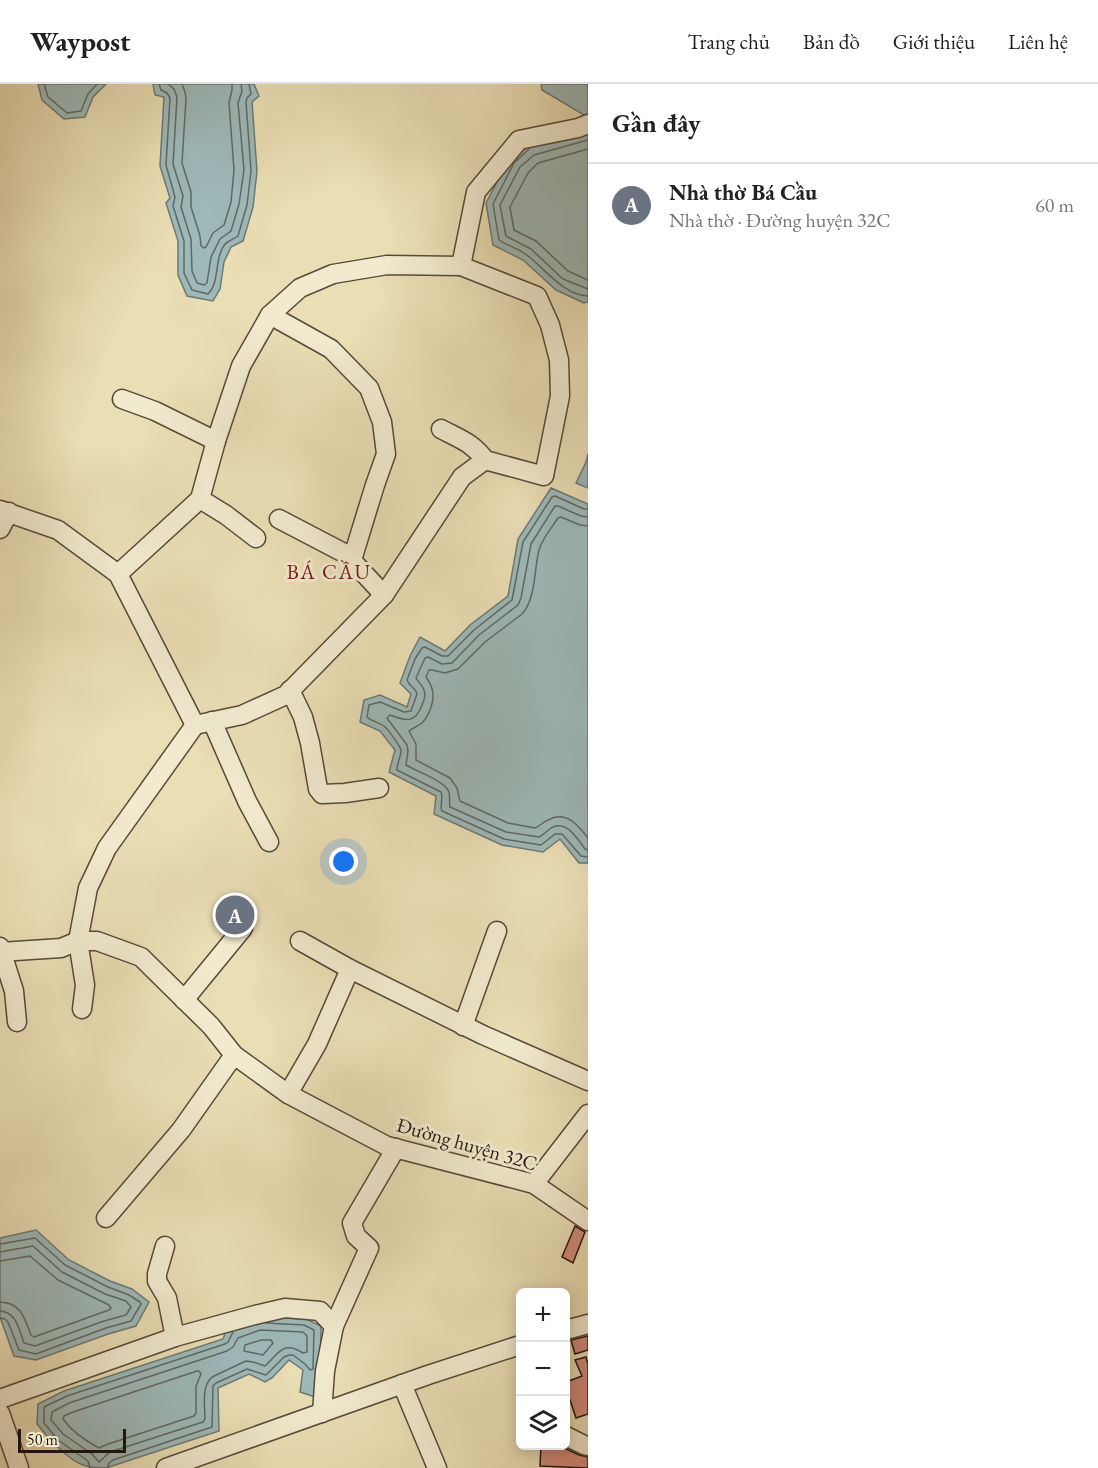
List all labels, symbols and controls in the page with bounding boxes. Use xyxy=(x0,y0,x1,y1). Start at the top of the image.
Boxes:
text: Waypost xyxy=(30,23,131,59)
text: Trang chủ xyxy=(688,28,770,55)
text: Bản đồ xyxy=(803,28,860,55)
text: Giới thiệu xyxy=(893,28,975,55)
text: Liên hệ xyxy=(1008,28,1068,55)
text: Gần đây xyxy=(612,106,701,140)
text: Nhà thờ Bá Cầu xyxy=(669,178,817,207)
text: A xyxy=(624,192,639,218)
text: 60 m xyxy=(1035,192,1074,218)
text: Nhà thờ · Đường huyện 32C xyxy=(669,207,890,233)
district label: BÁ CẦU xyxy=(287,558,372,585)
your location xyxy=(329,847,358,876)
pin: A xyxy=(216,892,254,938)
street label: Đường huyện 32C xyxy=(394,1112,540,1176)
map controls xyxy=(516,1288,570,1450)
button: + xyxy=(516,1288,570,1342)
button: − xyxy=(516,1342,570,1396)
button: layers xyxy=(516,1396,570,1450)
scale bar xyxy=(18,1426,126,1454)
text: 50 m xyxy=(27,1429,58,1450)

